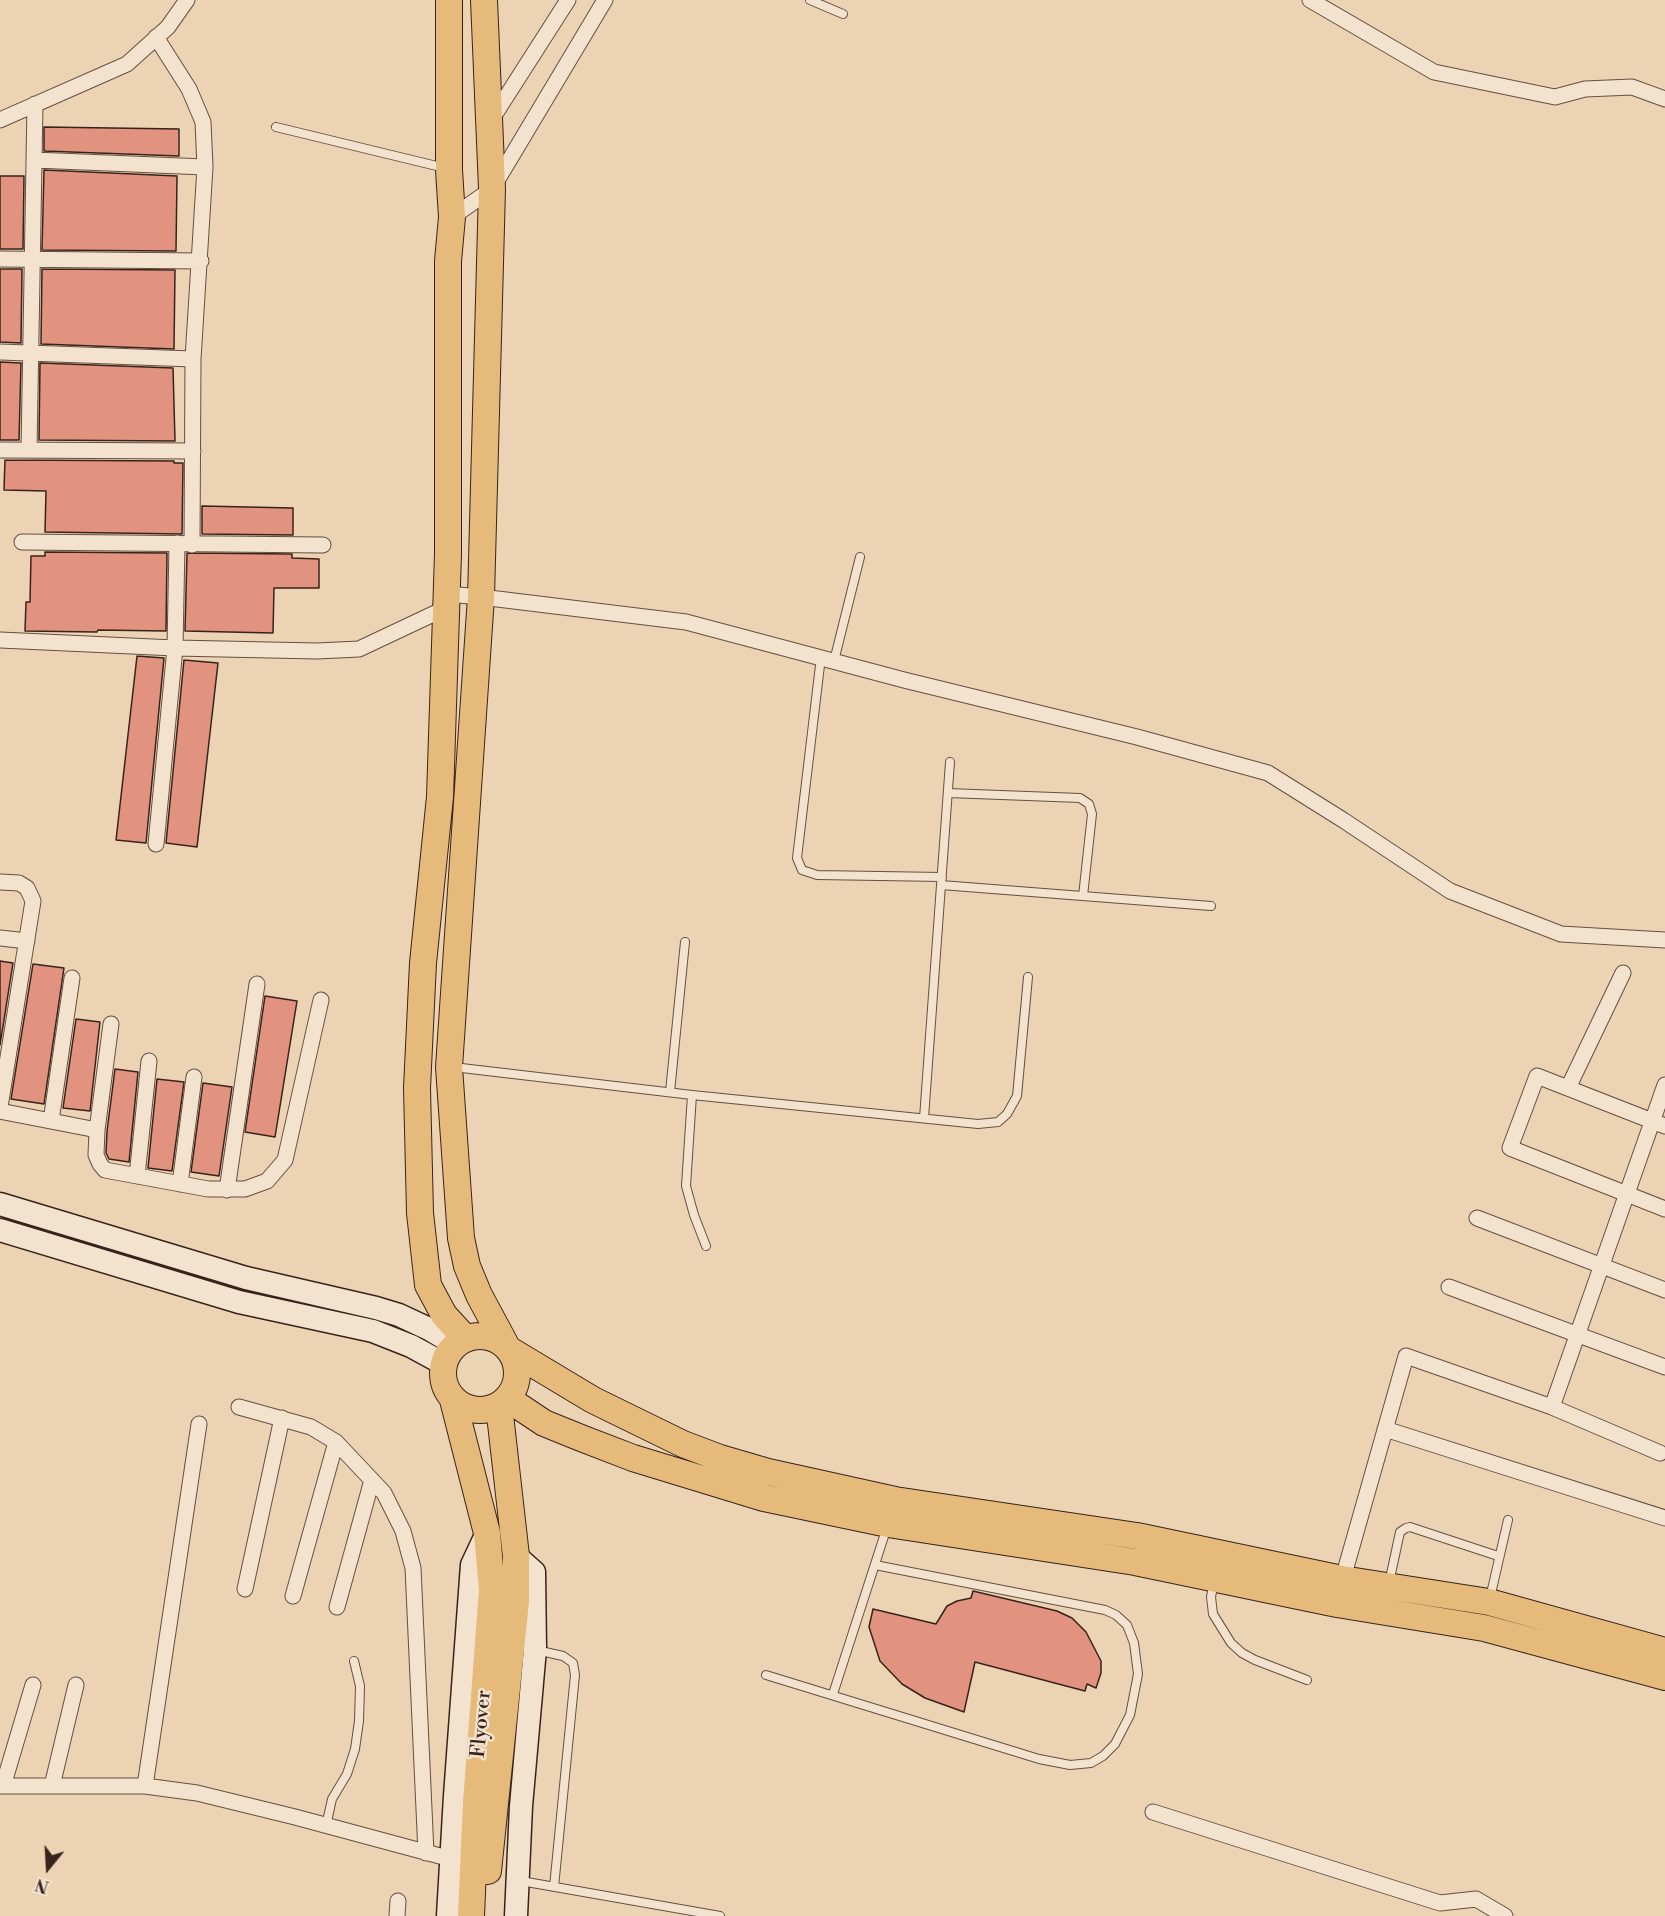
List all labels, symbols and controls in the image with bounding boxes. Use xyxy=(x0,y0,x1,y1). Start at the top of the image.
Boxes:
street label: Flyover xyxy=(467,1689,497,1759)
north arrow xyxy=(18,1838,78,1898)
text: N xyxy=(33,1874,52,1897)

